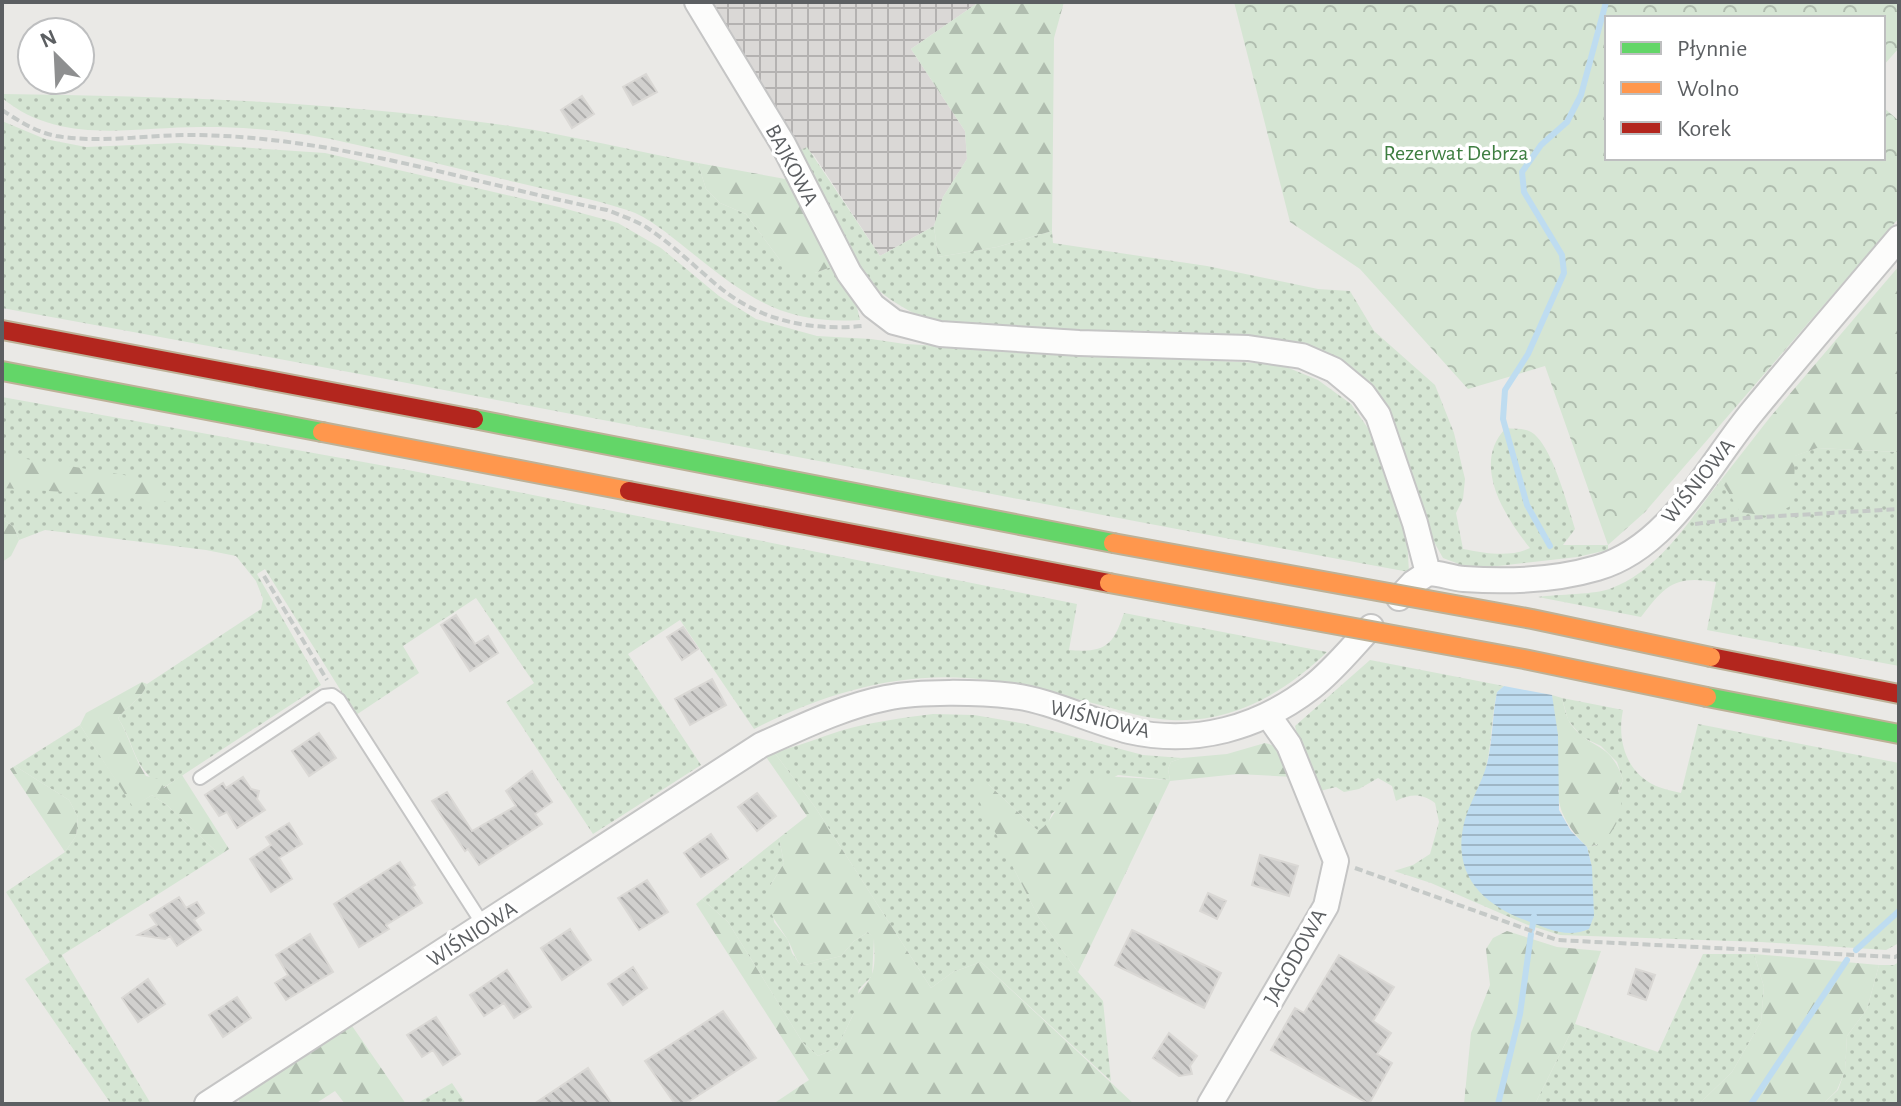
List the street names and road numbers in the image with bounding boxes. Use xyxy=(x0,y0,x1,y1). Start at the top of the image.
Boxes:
street label: BAJKOWA xyxy=(762,121,823,209)
street label: WIŚNIOWA xyxy=(1656,433,1739,528)
street label: WIŚNIOWA xyxy=(1048,694,1153,742)
street label: WIŚNIOWA xyxy=(422,895,521,971)
street label: JAGODOWA xyxy=(1260,905,1330,1009)

